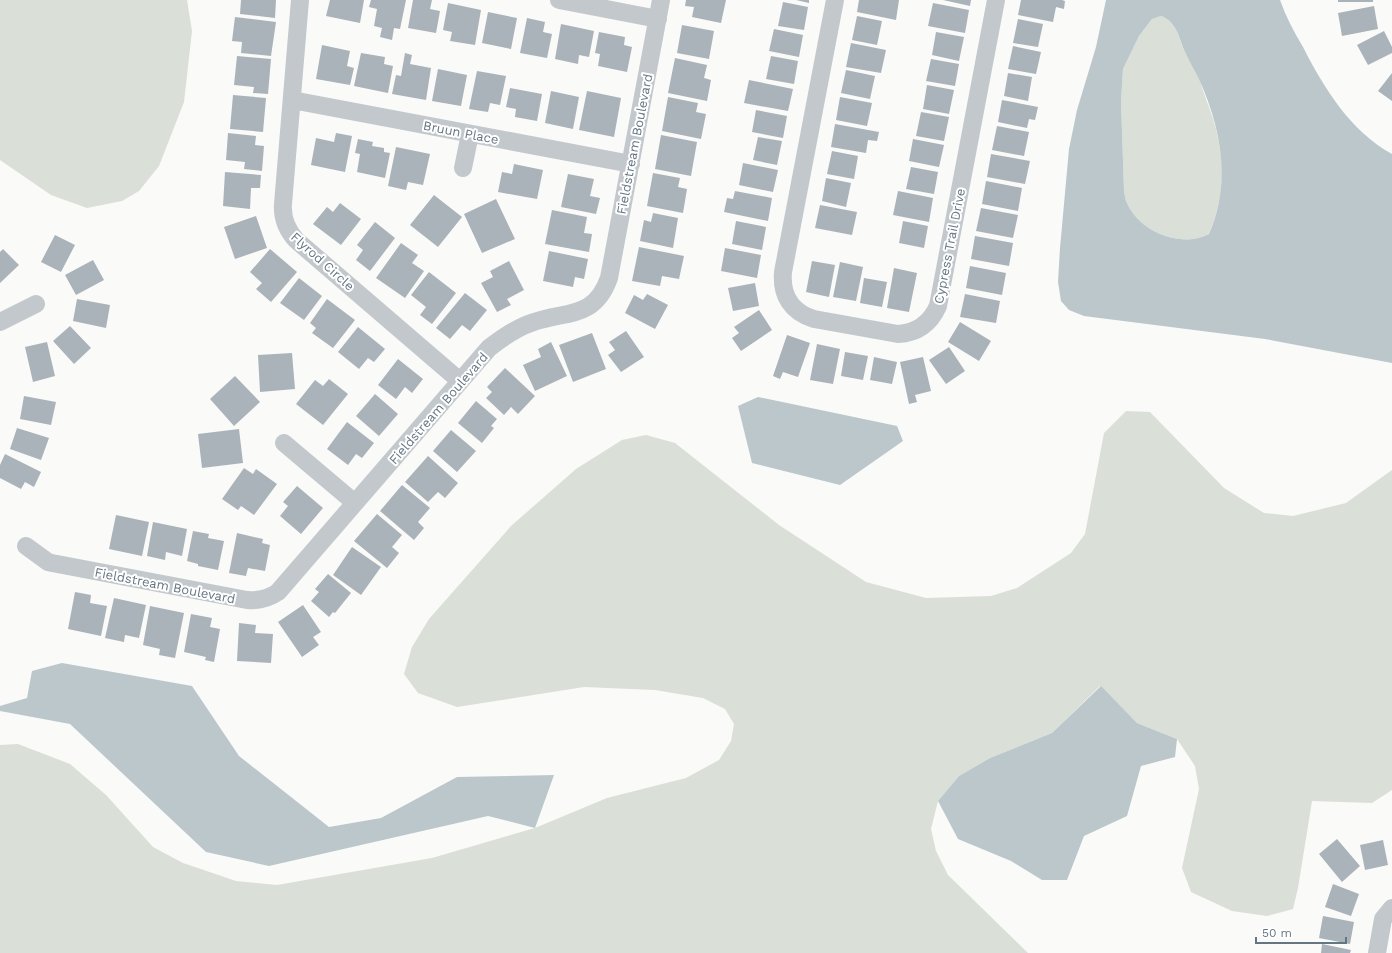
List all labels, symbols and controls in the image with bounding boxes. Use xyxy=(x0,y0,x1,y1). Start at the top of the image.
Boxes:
street label: Fieldstream Boulevard xyxy=(613,73,655,216)
street label: Bruun Place xyxy=(422,118,500,147)
street label: Cypress Trail Drive xyxy=(931,187,968,305)
street label: Flyrod Circle xyxy=(288,229,357,294)
street label: Fieldstream Boulevard xyxy=(386,349,491,467)
street label: Fieldstream Boulevard xyxy=(93,564,236,606)
scale bar xyxy=(1256,919,1346,945)
text: 50 m xyxy=(1262,926,1292,940)

